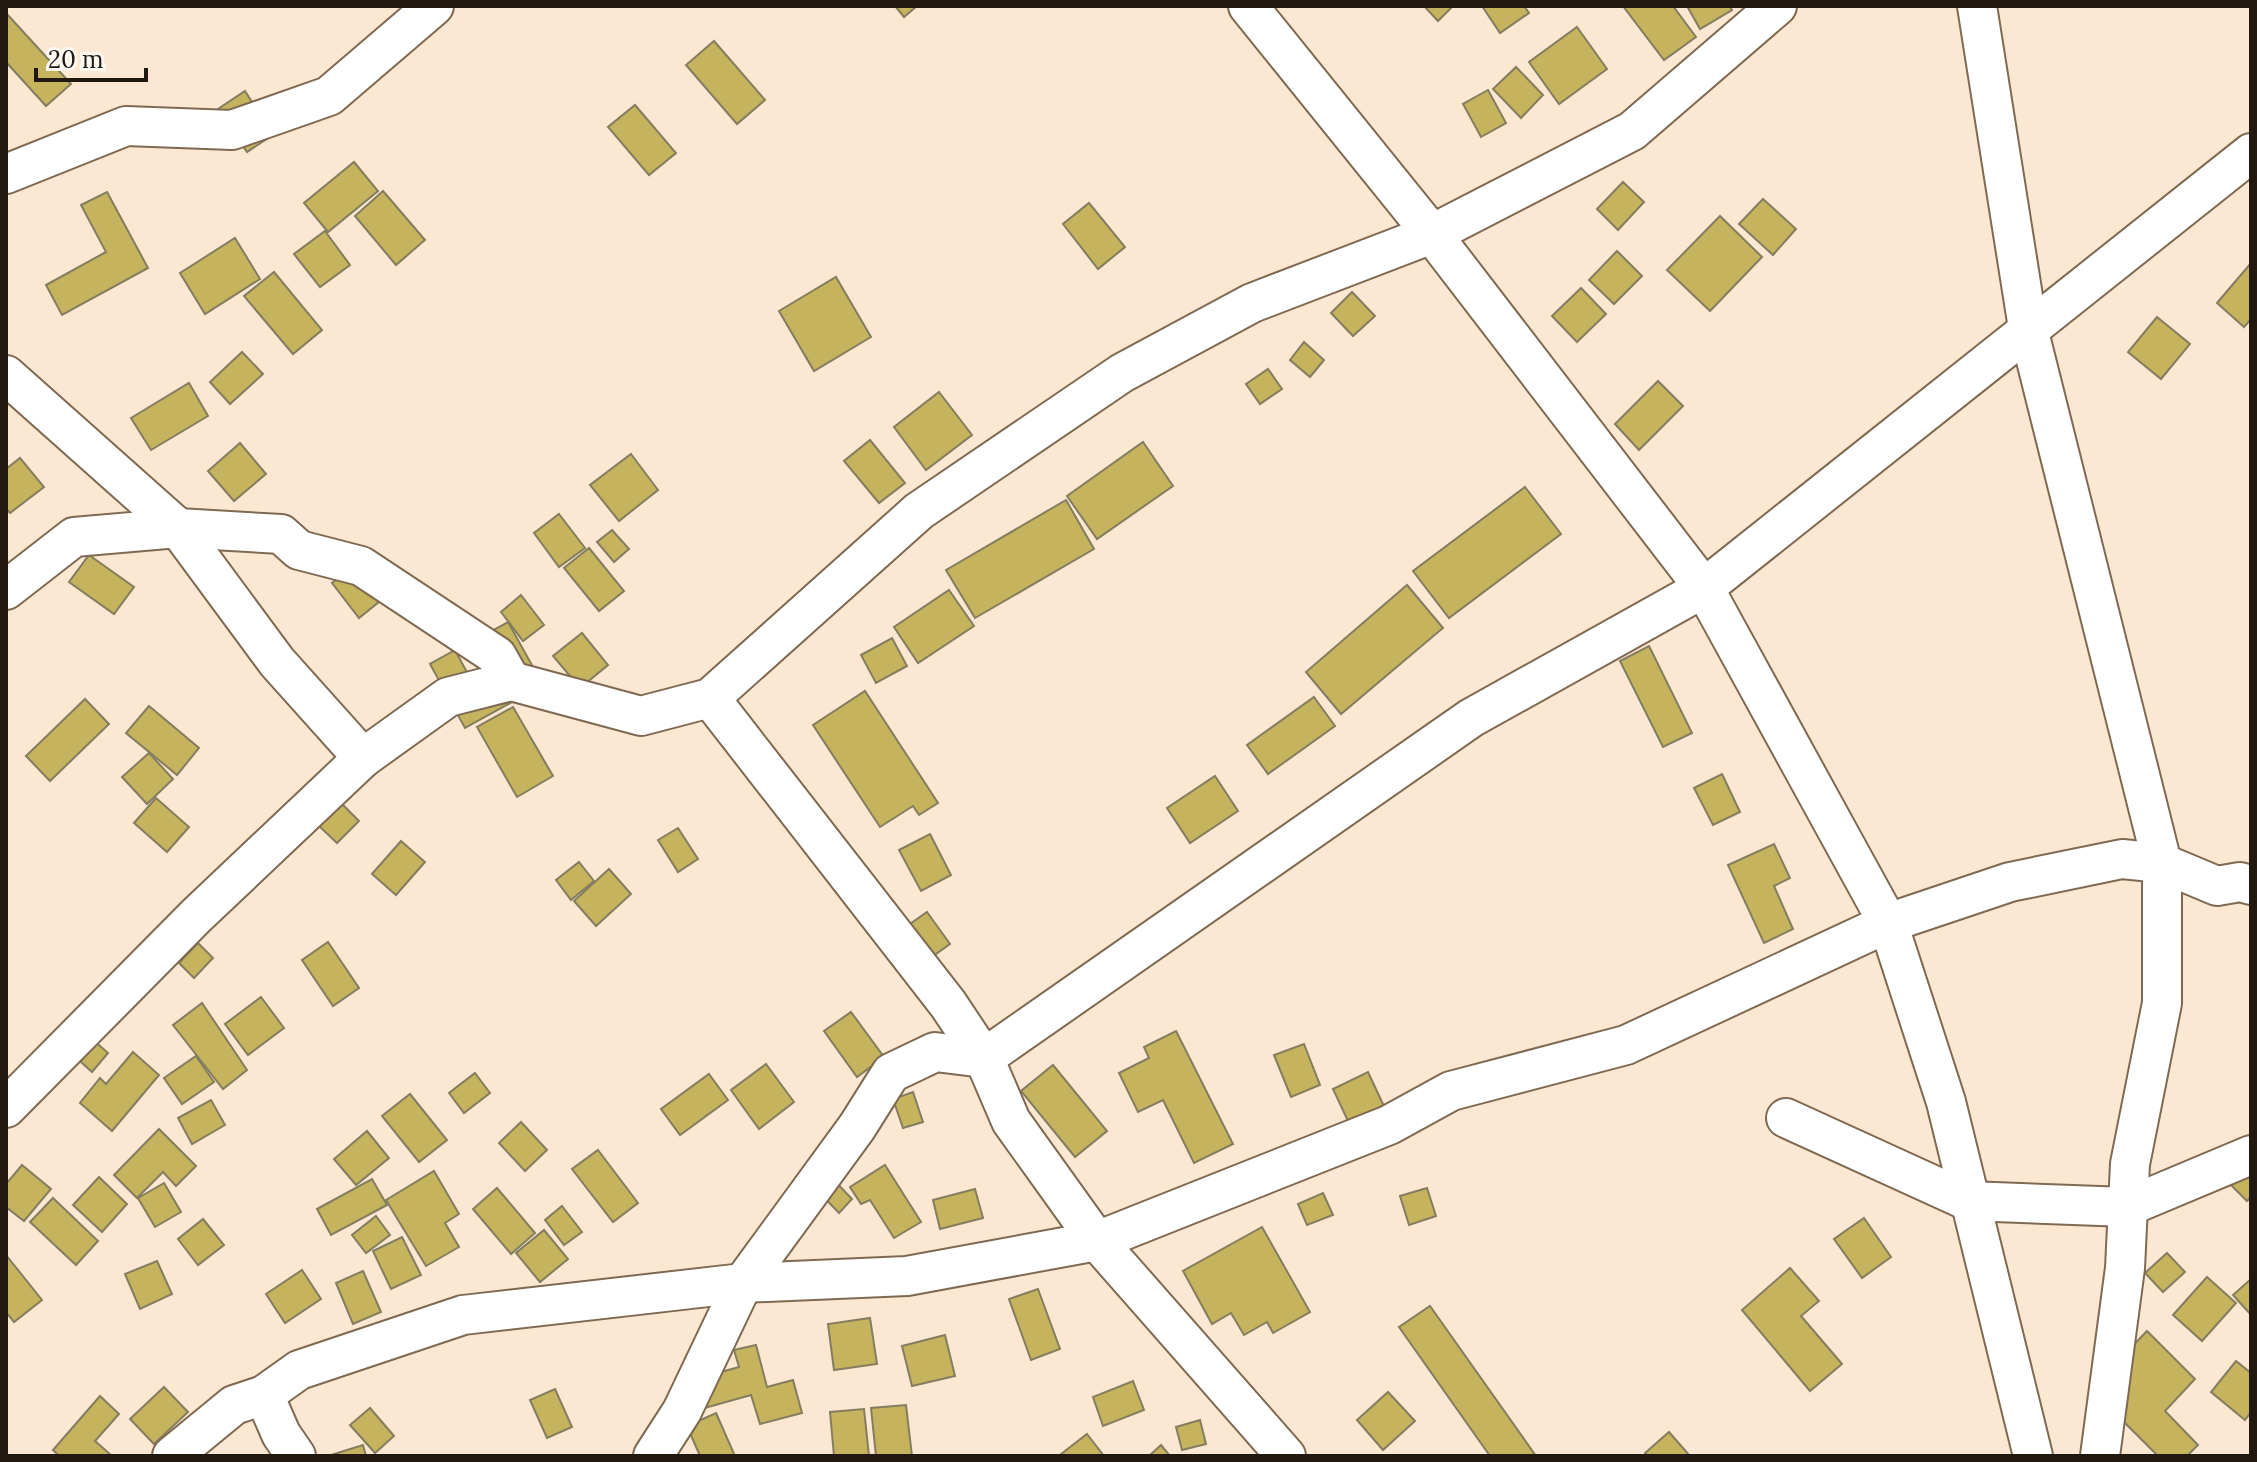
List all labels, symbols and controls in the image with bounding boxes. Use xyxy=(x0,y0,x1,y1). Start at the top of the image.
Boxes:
scale bar xyxy=(36,32,146,82)
text: 20 m xyxy=(48,44,104,75)

